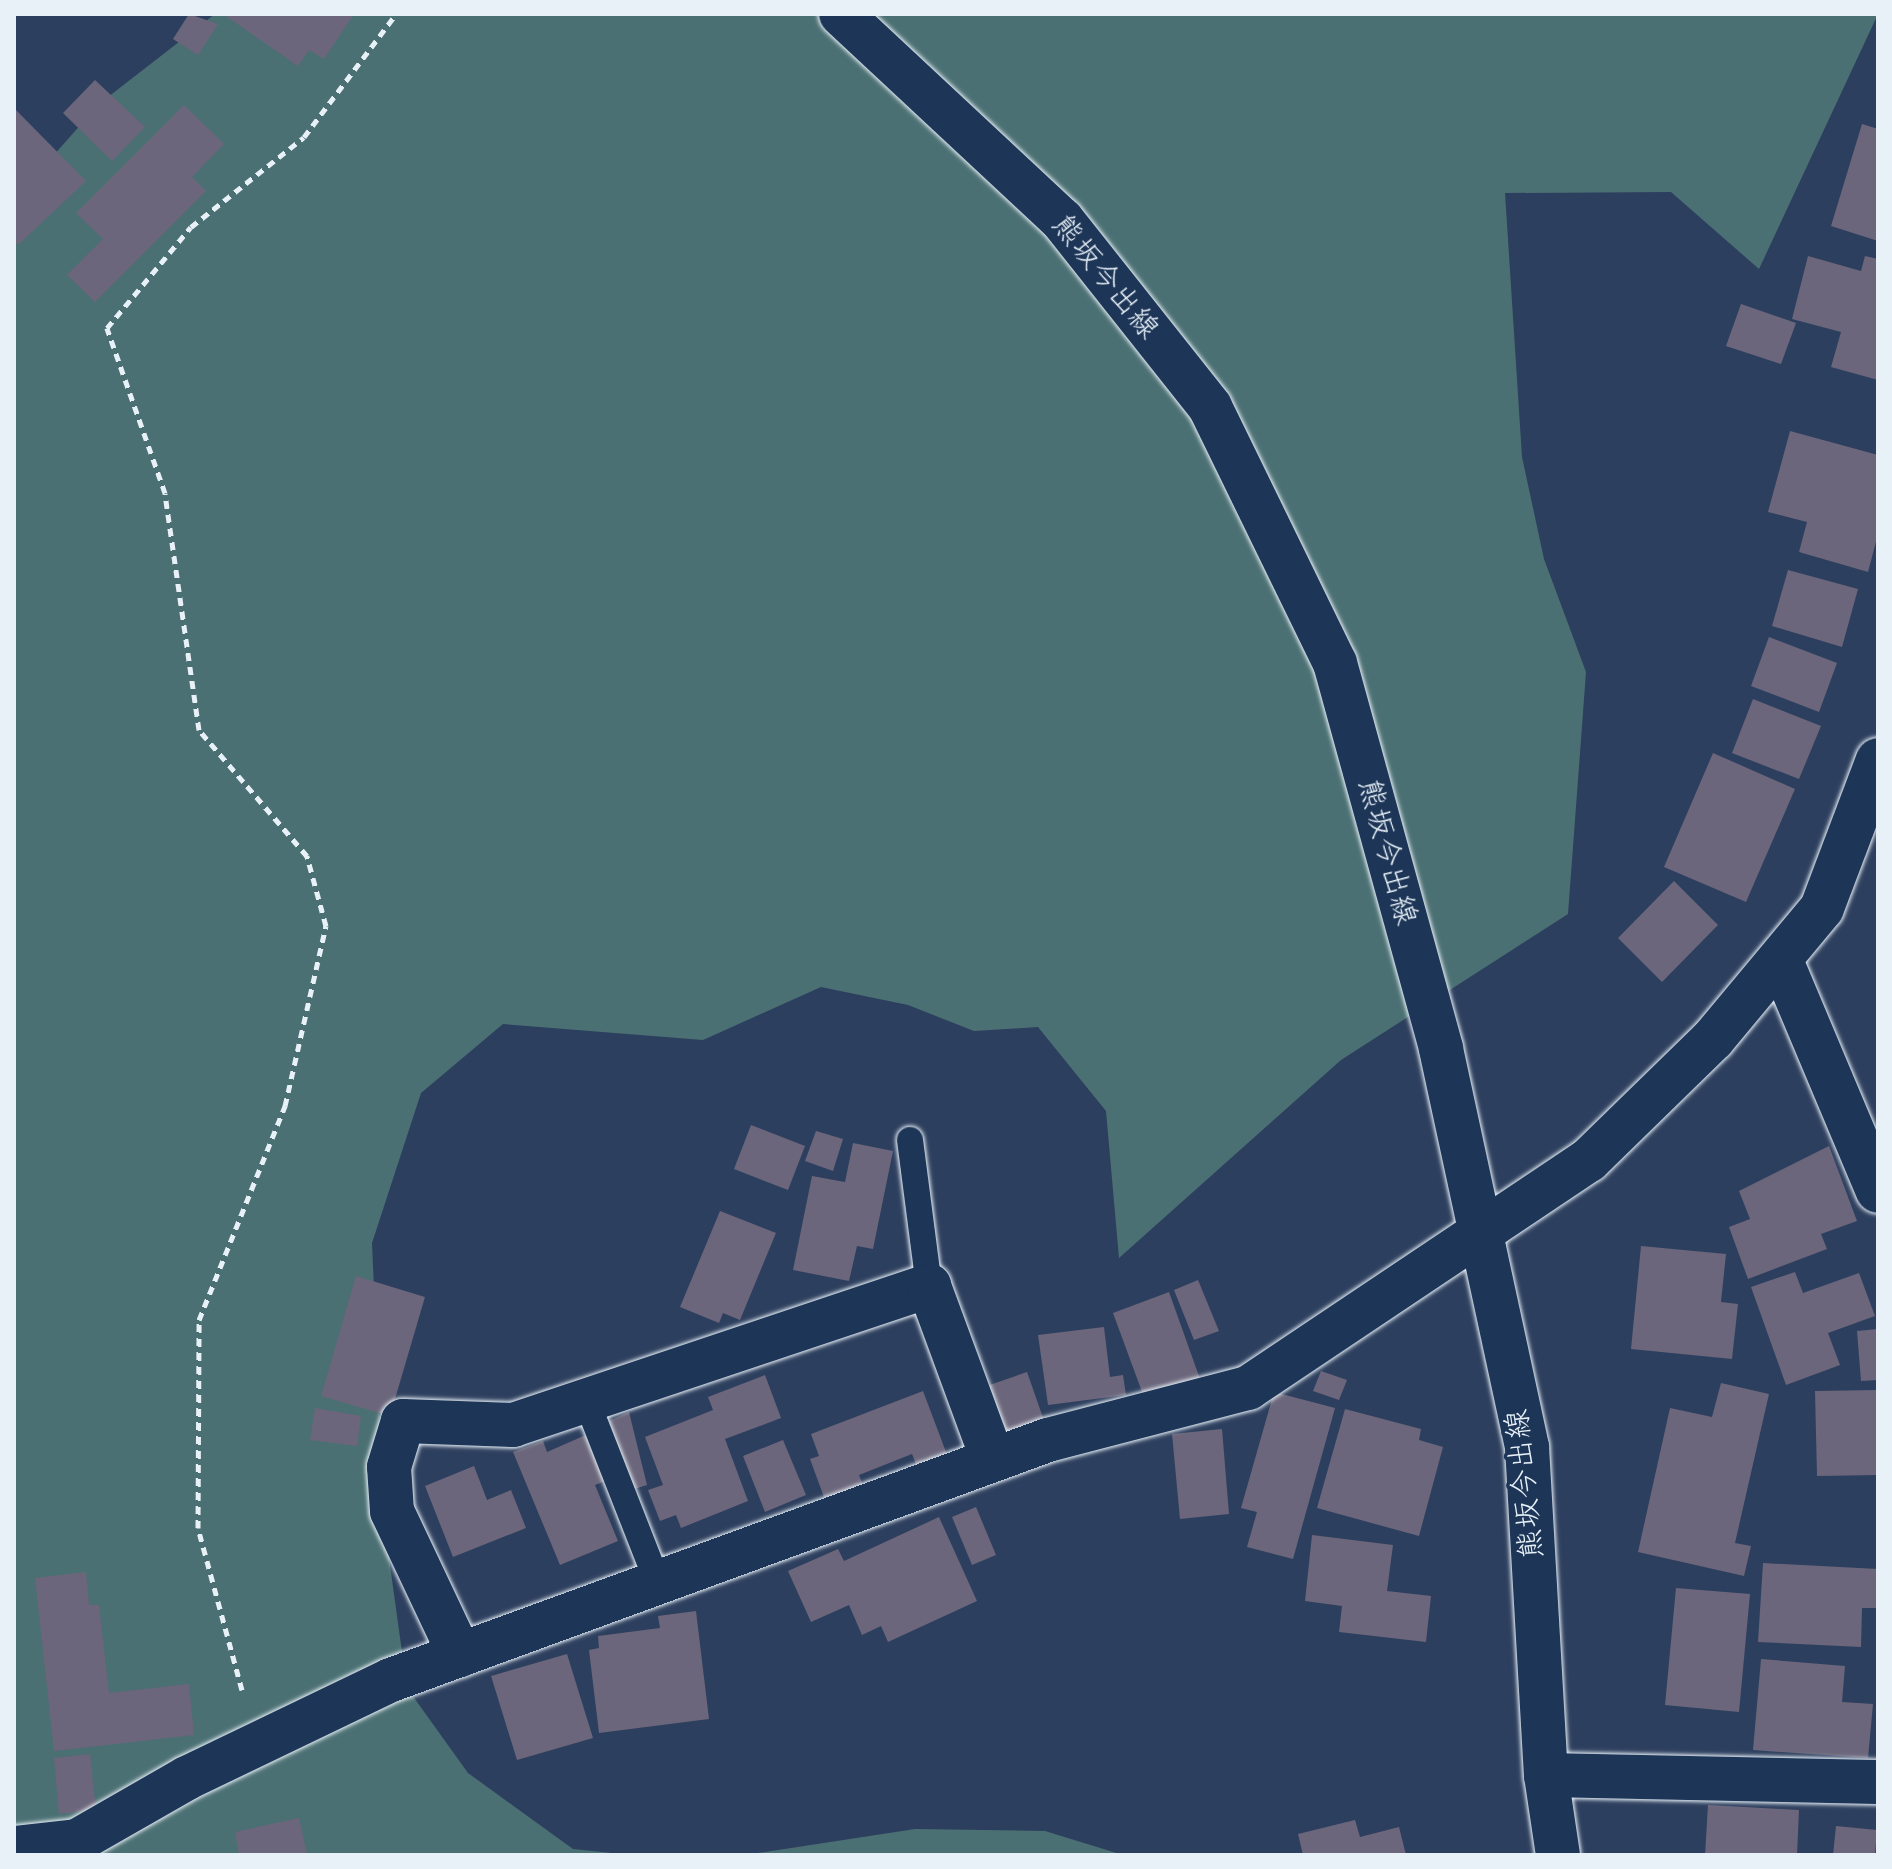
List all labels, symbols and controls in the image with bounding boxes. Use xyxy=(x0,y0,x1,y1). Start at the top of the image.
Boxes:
street label: 熊坂今出線 xyxy=(1044,207,1166,347)
street label: 熊坂今出線 xyxy=(1350,775,1424,929)
street label: 熊坂今出線 xyxy=(1499,1408,1551,1560)

